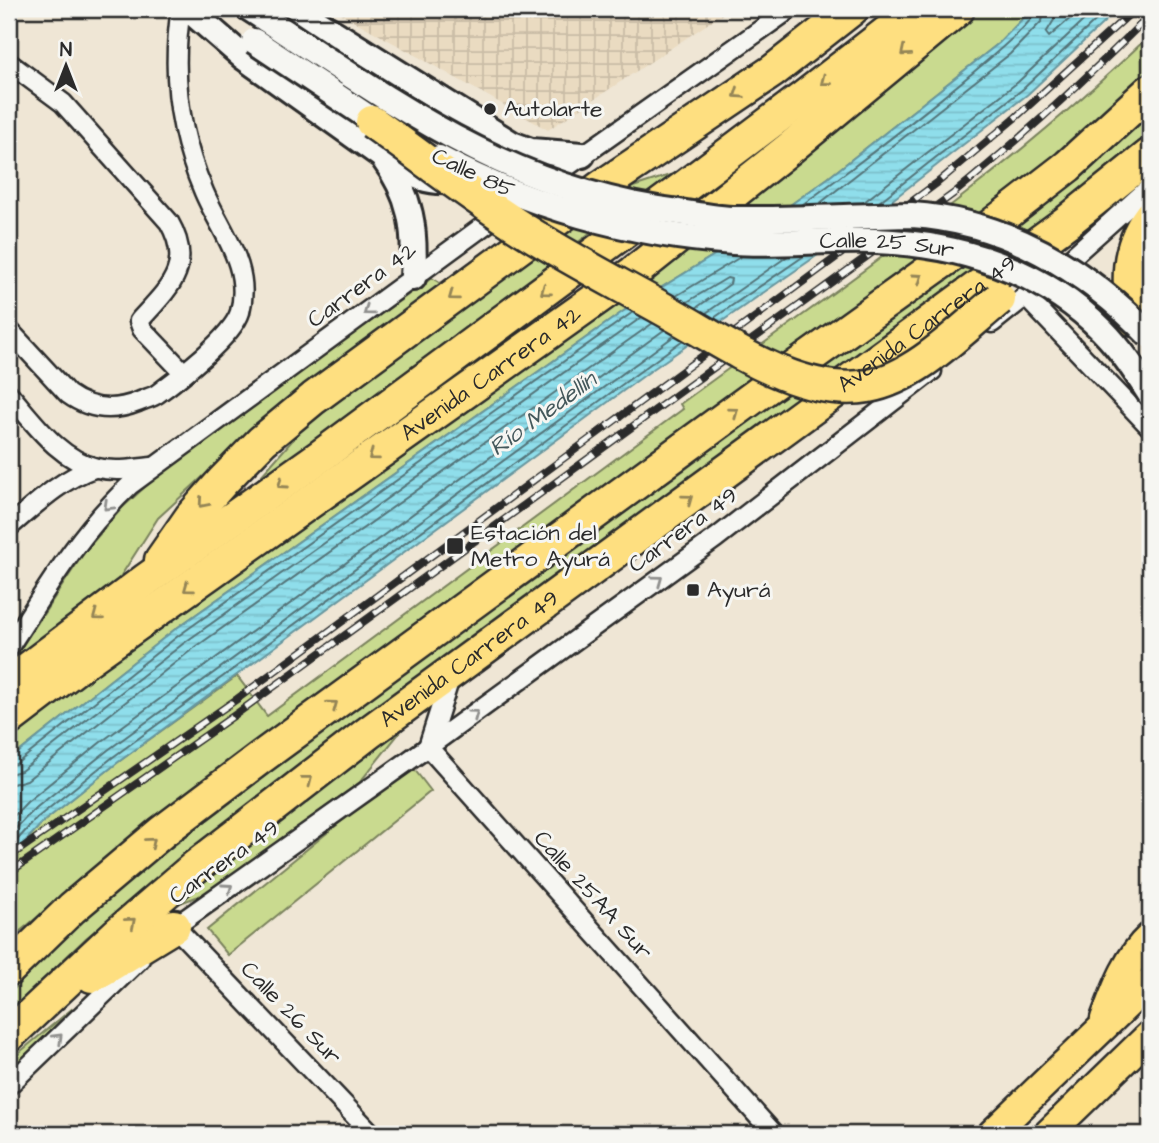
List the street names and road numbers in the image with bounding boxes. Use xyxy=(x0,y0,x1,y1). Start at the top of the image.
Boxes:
street label: Calle 85 xyxy=(426,140,520,206)
street label: Calle 25 Sur xyxy=(819,225,957,267)
street label: Carrera 42 xyxy=(301,234,423,336)
street label: Avenida Carrera 49 xyxy=(831,248,1023,401)
street label: Avenida Carrera 42 xyxy=(394,298,588,449)
street label: Carrera 49 xyxy=(622,479,744,581)
street label: Avenida Carrera 49 xyxy=(373,583,566,735)
street label: Carrera 49 xyxy=(162,812,286,912)
street label: Calle 25AA Sur xyxy=(526,823,660,967)
street label: Calle 26 Sur xyxy=(233,954,349,1072)

